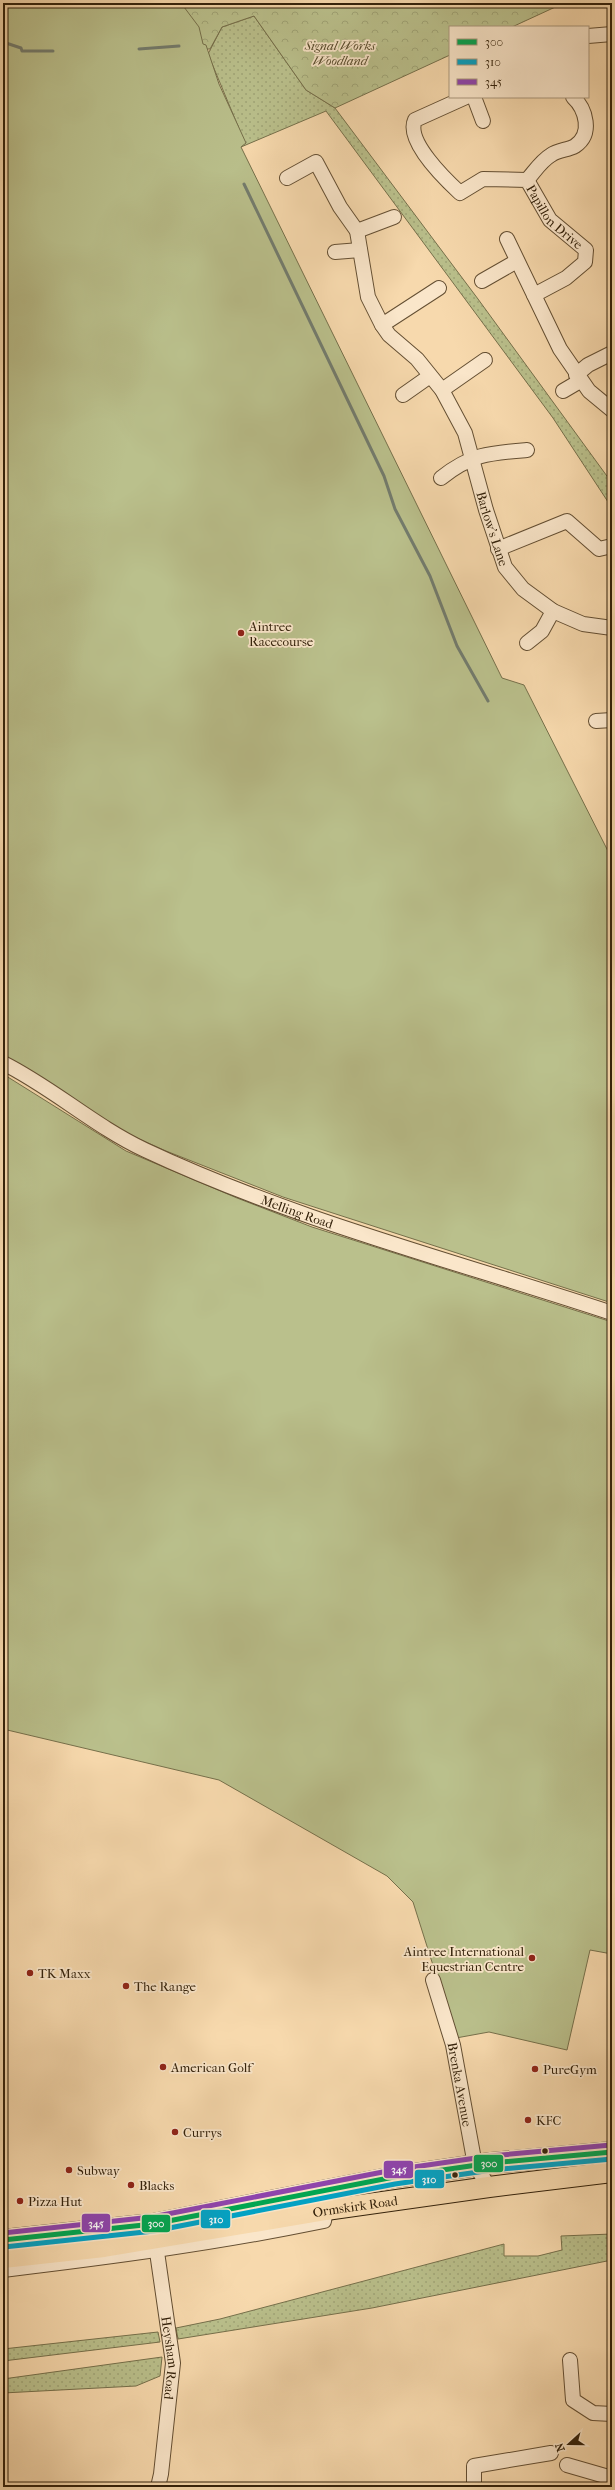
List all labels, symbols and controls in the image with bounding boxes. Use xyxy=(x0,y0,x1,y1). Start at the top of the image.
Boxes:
legend xyxy=(449,26,589,98)
text: 300 xyxy=(485,35,503,49)
park label: Signal Works Woodland xyxy=(304,38,376,68)
text: 310 xyxy=(485,55,501,69)
text: 345 xyxy=(485,75,502,89)
street label: Papillon Drive xyxy=(523,182,586,252)
street label: Barlow's Lane xyxy=(473,490,511,569)
place label: Aintree Racecourse xyxy=(248,619,314,649)
marker: Aintree Racecourse xyxy=(236,628,246,638)
street label: Melling Road xyxy=(259,1192,336,1232)
place label: Aintree International Equestrian Centre xyxy=(403,1944,525,1974)
marker: Aintree International Equestrian Centre xyxy=(527,1953,537,1963)
place label: TK Maxx xyxy=(38,1966,91,1981)
marker: TK Maxx xyxy=(25,1968,35,1978)
place label: The Range xyxy=(134,1979,197,1994)
marker: The Range xyxy=(121,1981,131,1991)
street label: Brenka Avenue xyxy=(445,2041,475,2128)
place label: American Golf xyxy=(170,2060,254,2075)
marker: American Golf xyxy=(158,2062,168,2072)
place label: PureGym xyxy=(543,2062,597,2077)
marker: PureGym xyxy=(530,2064,540,2074)
place label: KFC xyxy=(536,2113,561,2128)
marker: KFC xyxy=(523,2115,533,2125)
place label: Currys xyxy=(183,2125,222,2140)
marker: Currys xyxy=(170,2127,180,2137)
unlabelled marker xyxy=(540,2146,550,2156)
line badge: 300 xyxy=(473,2154,504,2173)
text: 300 xyxy=(481,2157,497,2170)
line badge: 345 xyxy=(383,2160,414,2179)
place label: Subway xyxy=(77,2163,121,2178)
text: 345 xyxy=(391,2163,407,2176)
marker: Subway xyxy=(64,2165,74,2175)
line badge: 310 xyxy=(414,2169,445,2189)
unlabelled marker xyxy=(450,2170,460,2180)
text: 310 xyxy=(422,2173,436,2186)
place label: Blacks xyxy=(139,2178,174,2193)
marker: Blacks xyxy=(126,2180,136,2190)
street label: Ormskirk Road xyxy=(311,2193,400,2220)
place label: Pizza Hut xyxy=(28,2194,82,2209)
marker: Pizza Hut xyxy=(15,2196,25,2206)
line badge: 310 xyxy=(200,2209,231,2229)
line badge: 345 xyxy=(81,2213,111,2233)
text: 310 xyxy=(209,2213,223,2226)
line badge: 300 xyxy=(141,2214,171,2233)
text: 345 xyxy=(88,2217,104,2230)
text: 300 xyxy=(148,2217,164,2230)
street label: Heysham Road xyxy=(158,2315,181,2401)
north arrow xyxy=(549,2424,589,2464)
text: N xyxy=(552,2441,568,2454)

